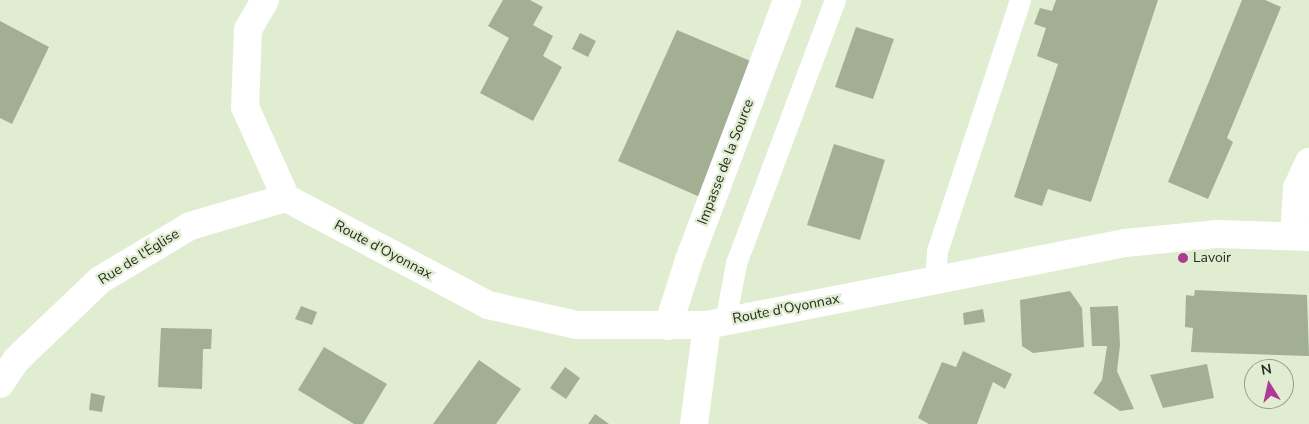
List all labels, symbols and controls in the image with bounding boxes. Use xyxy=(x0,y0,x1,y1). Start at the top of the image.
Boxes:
street label: Impasse de la Source xyxy=(694,97,758,227)
street label: Route d'Oyonnax xyxy=(331,217,435,283)
street label: Rue de l'Église xyxy=(96,225,182,289)
place label: Lavoir xyxy=(1193,250,1231,266)
marker: Lavoir xyxy=(1177,252,1189,264)
street label: Route d'Oyonnax xyxy=(731,290,841,328)
north arrow xyxy=(1244,359,1294,409)
text: N xyxy=(1260,359,1273,380)

